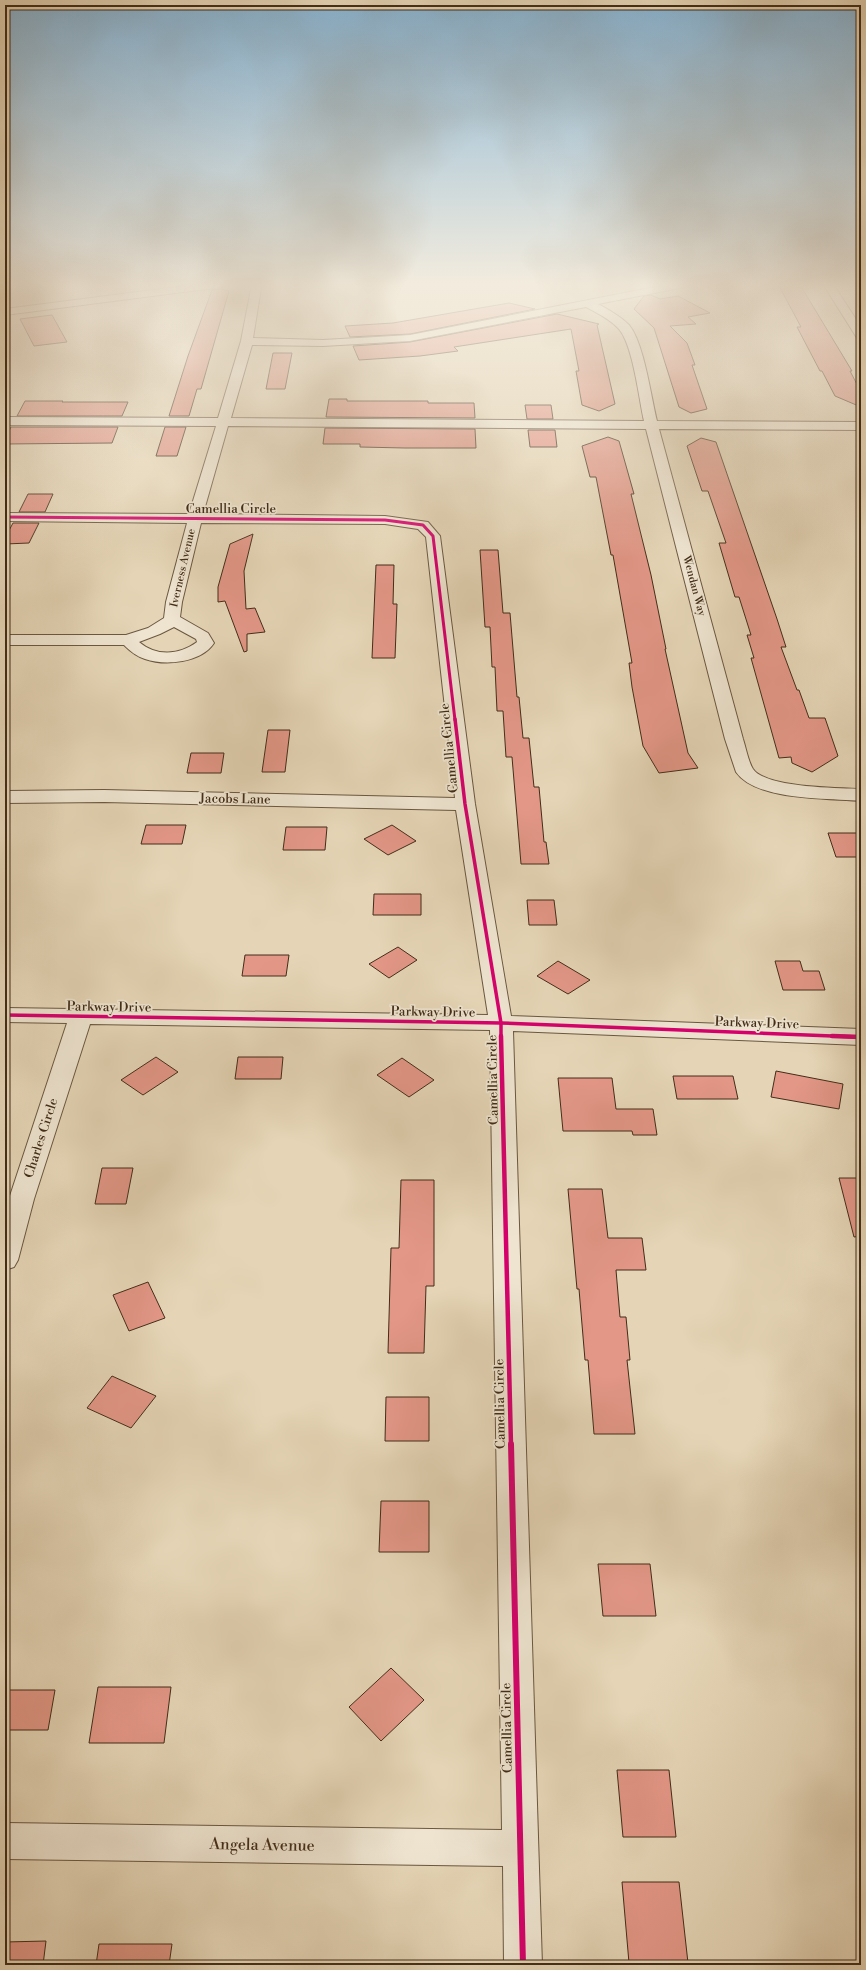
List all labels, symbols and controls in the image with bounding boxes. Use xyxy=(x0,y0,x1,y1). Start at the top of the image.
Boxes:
street label: Camellia Circle xyxy=(186,501,277,517)
street label: Iverness Avenue xyxy=(167,527,199,609)
street label: Wendan Way xyxy=(679,553,709,618)
street label: Camellia Circle xyxy=(436,702,462,794)
street label: Jacobs Lane xyxy=(198,790,271,808)
street label: Parkway Drive xyxy=(67,998,152,1016)
street label: Parkway Drive xyxy=(391,1003,476,1021)
street label: Parkway Drive xyxy=(714,1014,800,1032)
street label: Camellia Circle xyxy=(484,1034,502,1125)
street label: Charles Circle xyxy=(21,1096,62,1180)
street label: Camellia Circle xyxy=(491,1358,509,1449)
street label: Camellia Circle xyxy=(498,1682,516,1773)
street label: Angela Avenue xyxy=(208,1834,315,1856)

